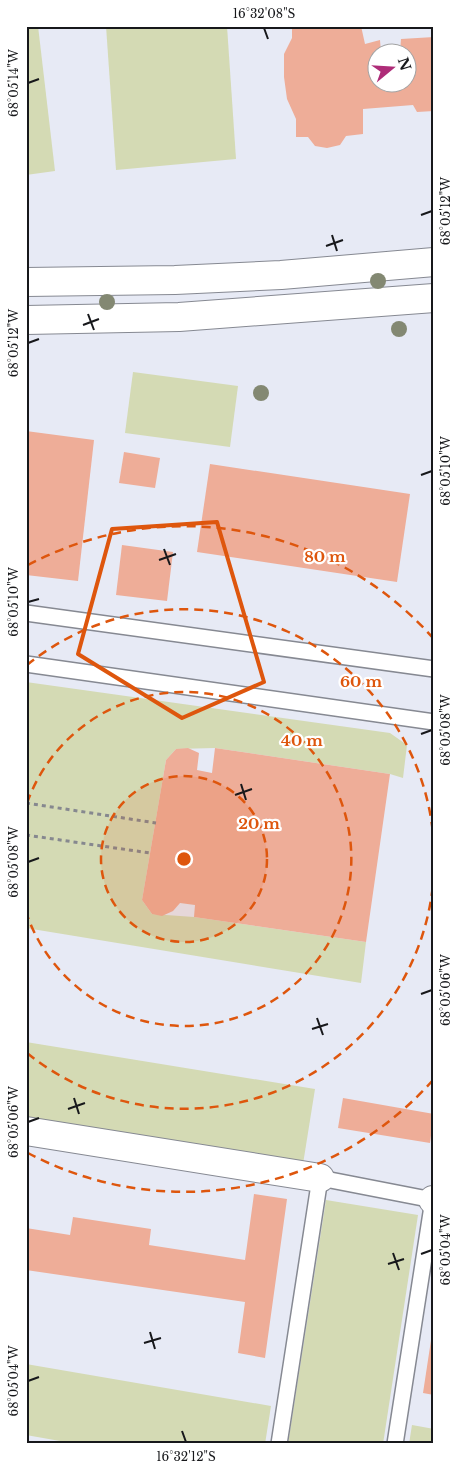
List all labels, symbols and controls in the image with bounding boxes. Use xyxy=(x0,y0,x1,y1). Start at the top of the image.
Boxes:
text: 16°32'08"S xyxy=(233,6,296,21)
north arrow xyxy=(368,42,418,92)
text: 68°05'14"W xyxy=(6,48,21,117)
text: N xyxy=(394,55,415,73)
text: 68°05'12"W xyxy=(438,176,453,245)
text: 68°05'12"W xyxy=(6,308,21,377)
text: 68°05'10"W xyxy=(438,435,453,506)
text: 80 m xyxy=(304,547,346,566)
text: 68°05'10"W xyxy=(6,566,21,637)
text: 60 m xyxy=(340,672,382,691)
text: 68°05'08"W xyxy=(438,693,453,766)
text: 40 m xyxy=(281,731,323,750)
text: 20 m xyxy=(238,814,280,833)
text: 68°05'08"W xyxy=(6,825,21,898)
centre of rings xyxy=(175,850,193,868)
text: 68°05'06"W xyxy=(438,953,453,1026)
text: 68°05'06"W xyxy=(6,1085,21,1158)
text: 68°05'04"W xyxy=(438,1214,453,1286)
text: 68°05'04"W xyxy=(6,1345,21,1417)
text: 16°32'12"S xyxy=(156,1449,216,1464)

